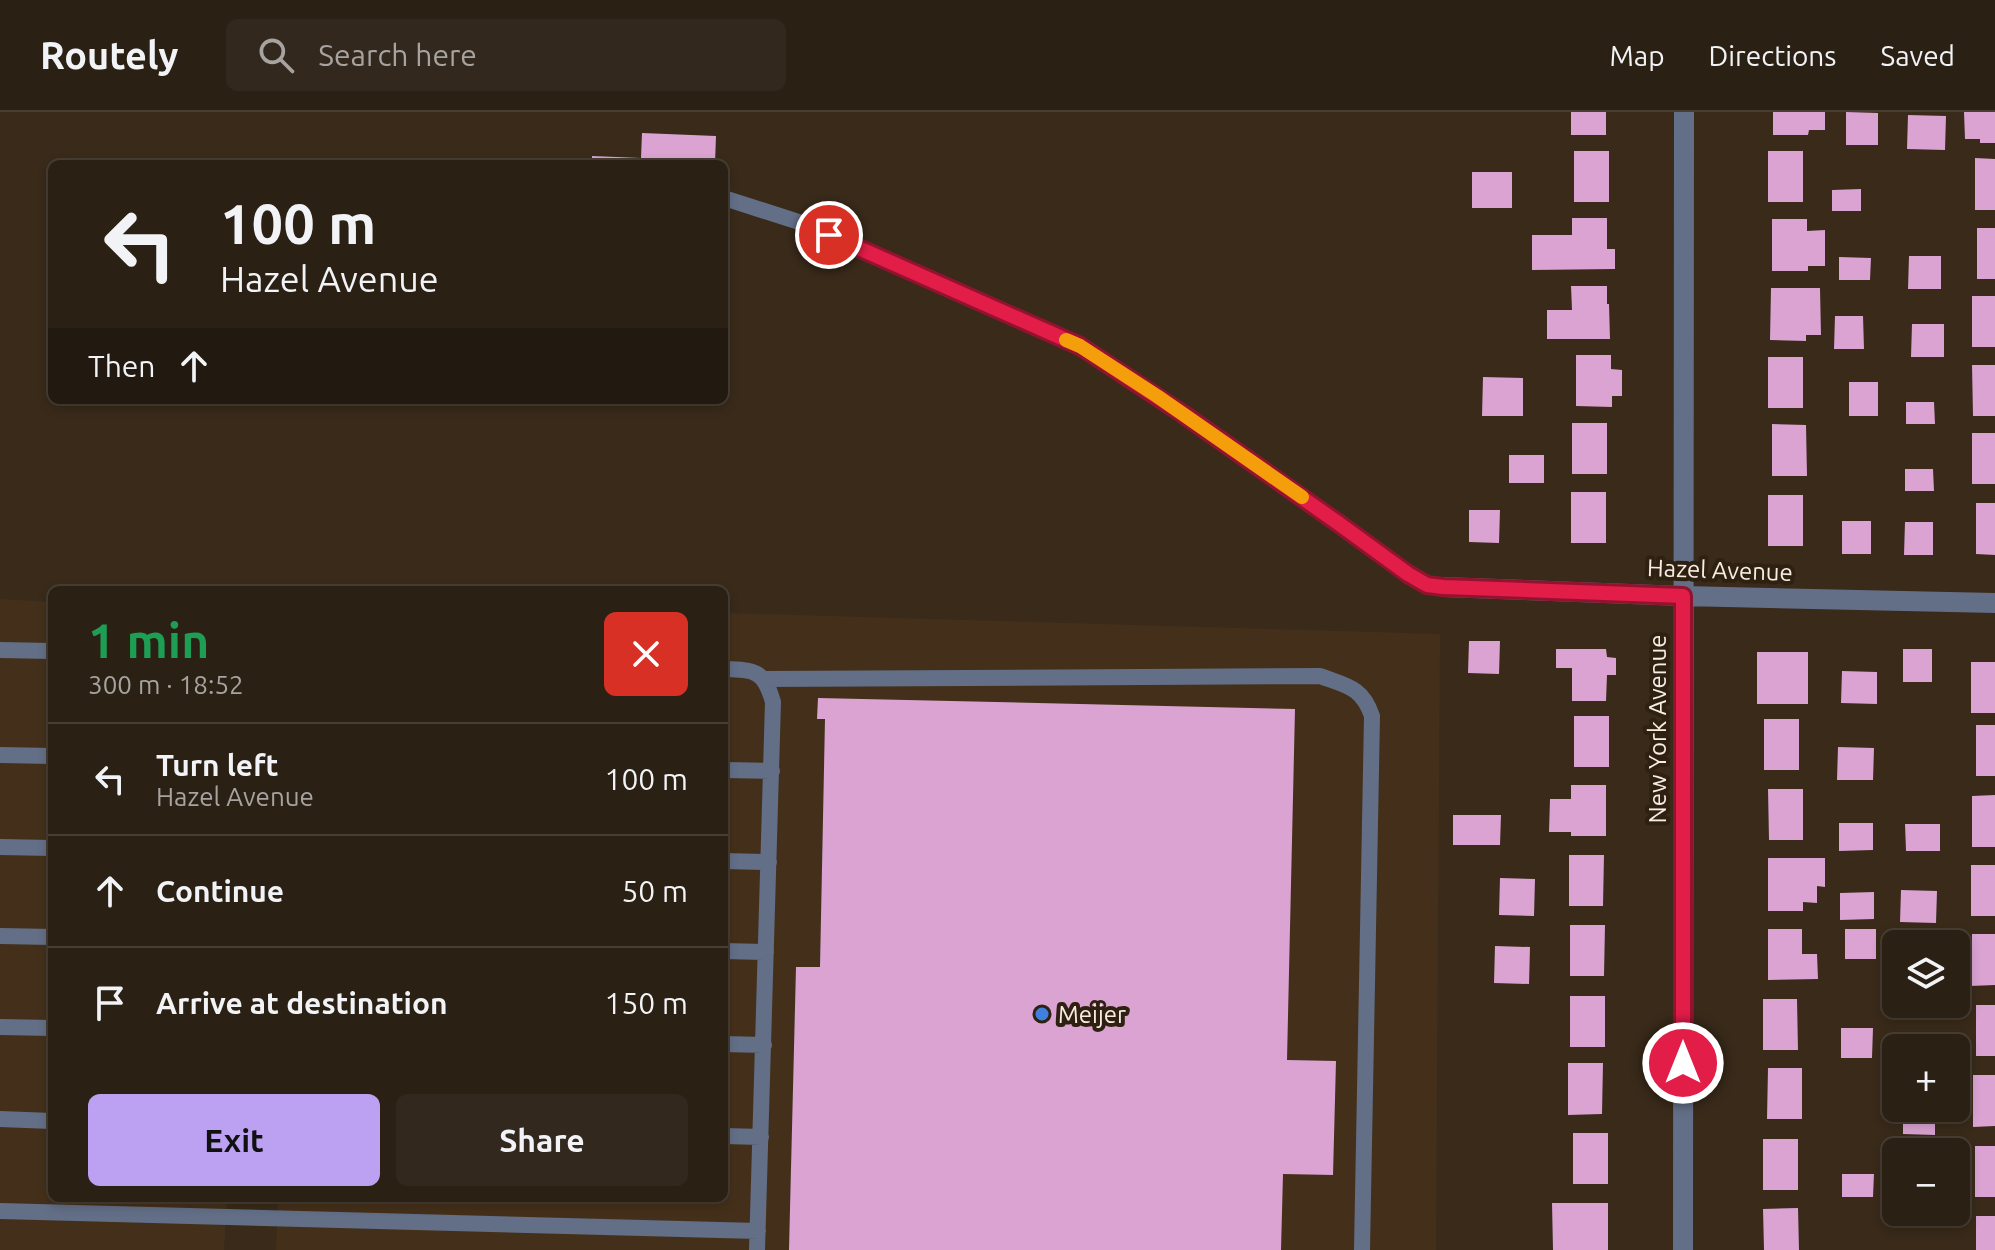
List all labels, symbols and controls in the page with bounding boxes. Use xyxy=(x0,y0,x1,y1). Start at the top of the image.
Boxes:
search box xyxy=(226,19,786,91)
icon: search xyxy=(254,33,298,77)
text: Routely xyxy=(40,34,178,76)
text: Search here xyxy=(318,38,477,72)
text: Map xyxy=(1609,40,1665,71)
text: Directions xyxy=(1709,40,1836,71)
text: Saved xyxy=(1880,40,1955,71)
icon: left xyxy=(88,192,192,296)
text: 100 m xyxy=(220,192,376,255)
pin xyxy=(795,201,863,269)
icon: arrive xyxy=(807,213,851,257)
text: Hazel Avenue xyxy=(220,258,439,299)
icon: ahead xyxy=(172,344,216,388)
text: Then xyxy=(88,349,156,383)
street label: Hazel Avenue xyxy=(1647,554,1793,586)
button: close xyxy=(604,612,688,696)
text: 1 min xyxy=(88,613,209,667)
street label: New York Avenue xyxy=(1644,635,1671,823)
text: 300 m · 18:52 xyxy=(88,670,244,699)
text: Turn left xyxy=(156,748,278,782)
icon: left xyxy=(88,757,132,801)
text: 100 m xyxy=(604,762,688,796)
text: Hazel Avenue xyxy=(156,782,314,811)
icon: ahead xyxy=(88,869,132,913)
text: Continue xyxy=(156,874,284,908)
text: 50 m xyxy=(621,874,688,908)
map controls xyxy=(1882,930,1970,1226)
button: layers xyxy=(1882,930,1970,1018)
icon: arrive xyxy=(88,981,132,1025)
text: Arrive at destination xyxy=(156,986,448,1020)
text: 150 m xyxy=(604,986,688,1020)
place label: Meijer xyxy=(1058,1001,1126,1028)
marker: Meijer xyxy=(1033,1005,1051,1023)
position arrow xyxy=(1641,1021,1725,1105)
button: + xyxy=(1882,1034,1970,1122)
button: Exit xyxy=(88,1094,380,1186)
button: Share xyxy=(396,1094,688,1186)
button: − xyxy=(1882,1138,1970,1226)

